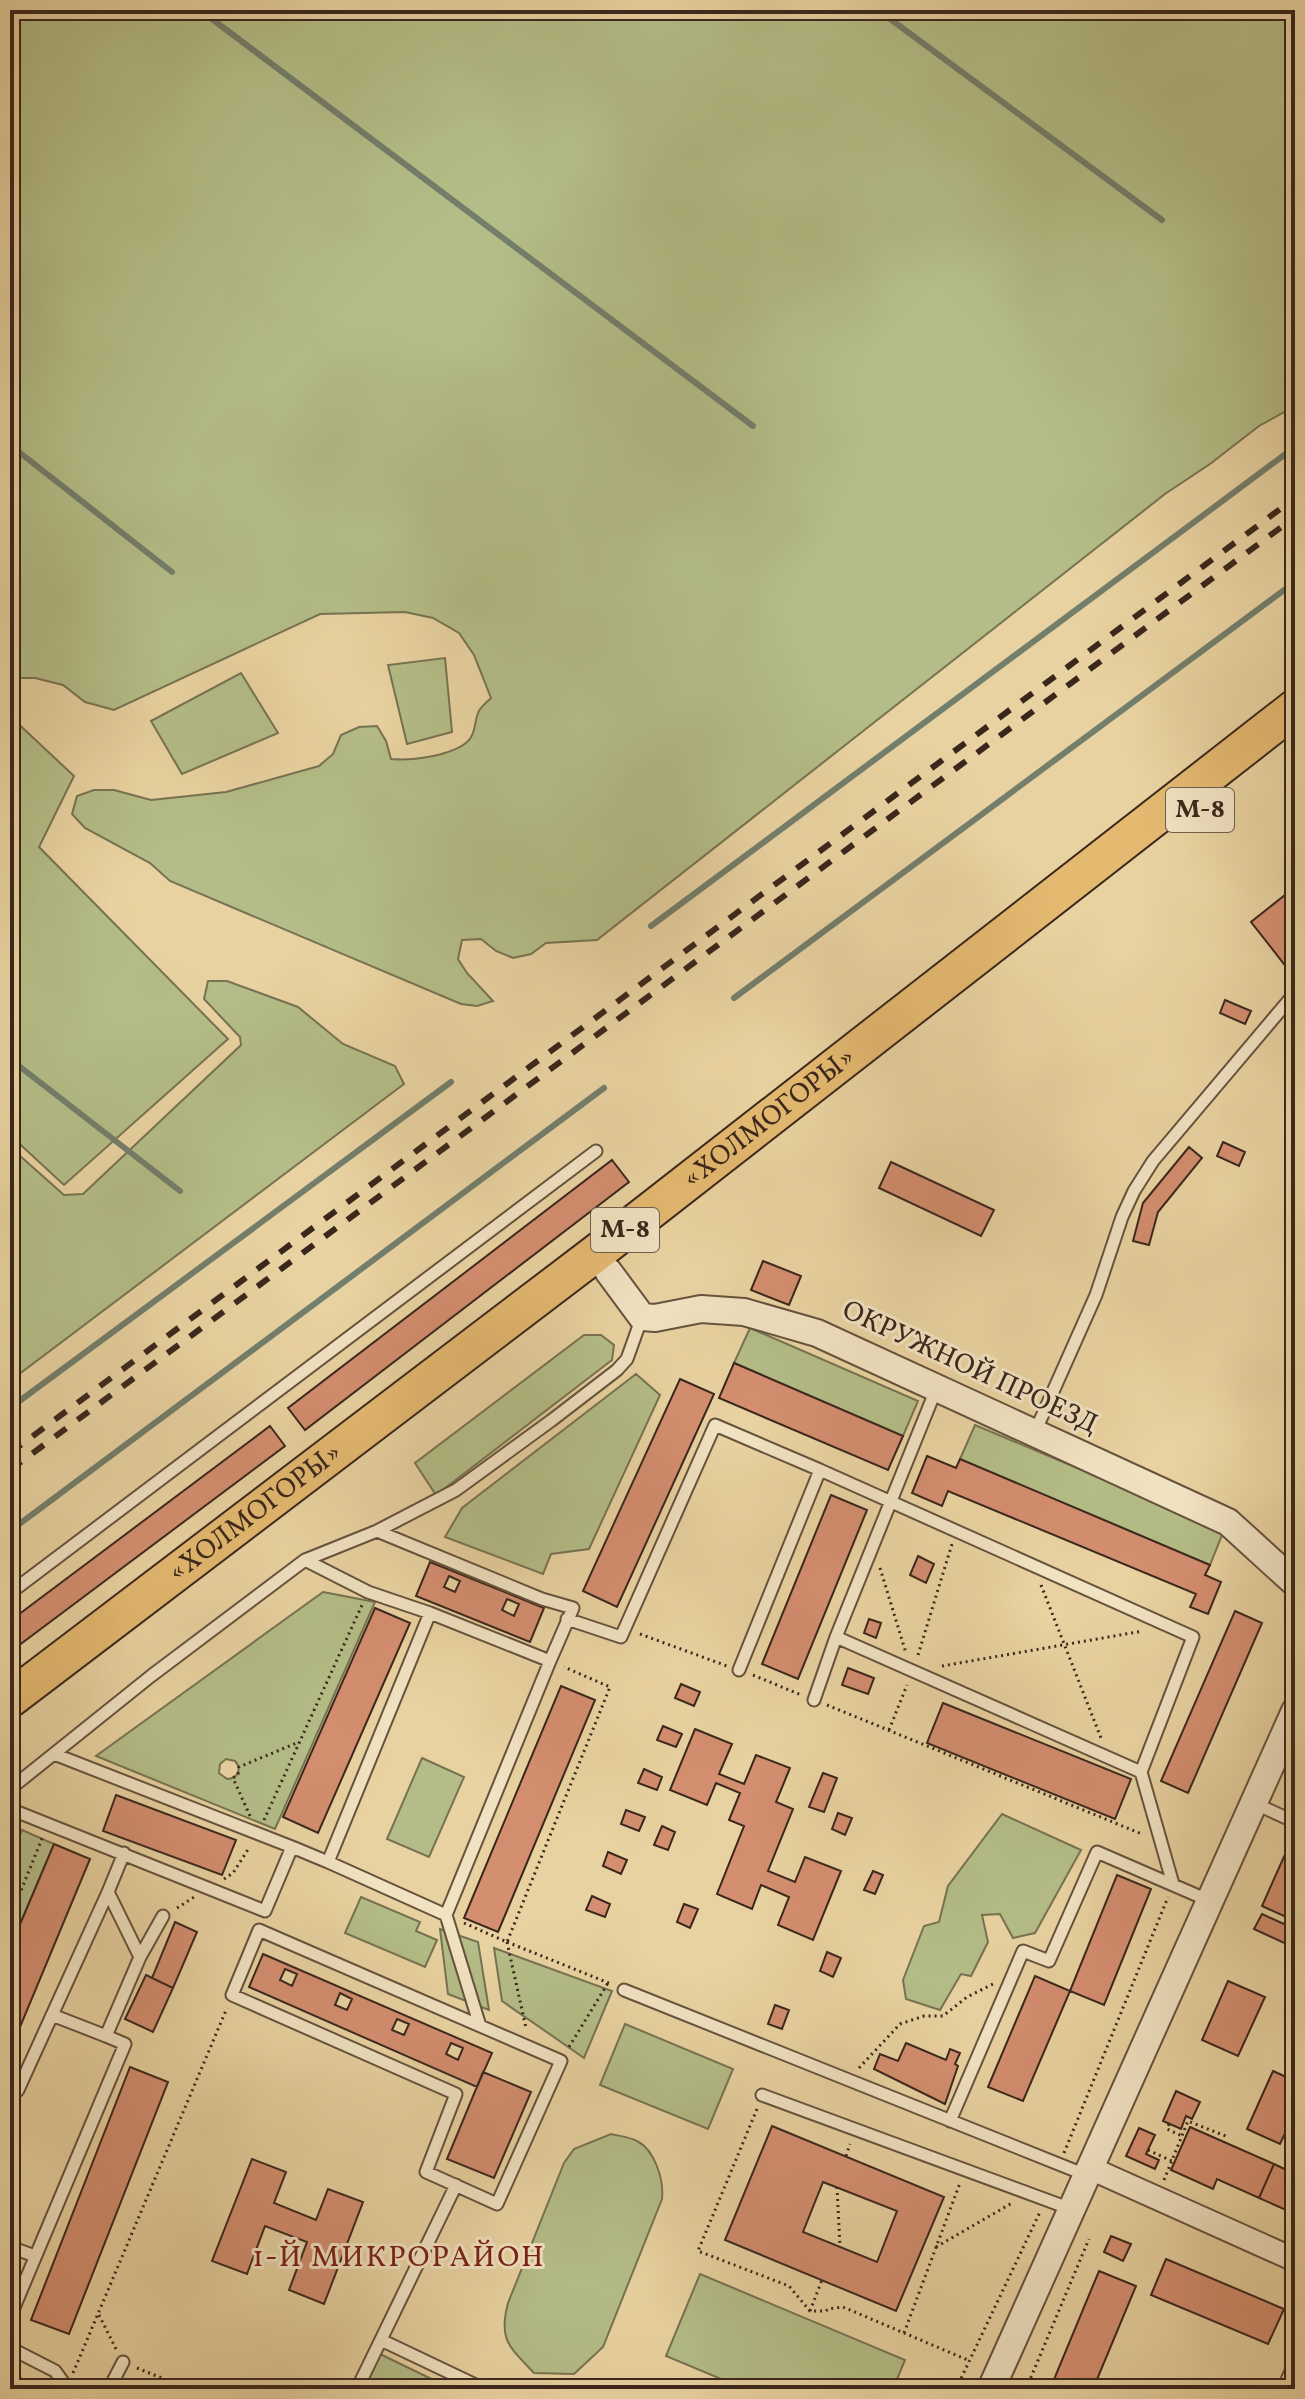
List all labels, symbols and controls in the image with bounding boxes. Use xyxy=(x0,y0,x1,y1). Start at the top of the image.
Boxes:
road number: М-8 xyxy=(1166,788,1234,832)
street label: «ХОЛМОГОРЫ» xyxy=(675,1039,864,1198)
road number: М-8 xyxy=(591,1208,659,1252)
street label: ОКРУЖНОЙ ПРОЕЗД xyxy=(835,1291,1105,1445)
street label: «ХОЛМОГОРЫ» xyxy=(160,1434,350,1591)
district label: 1-Й МИКРОРАЙОН xyxy=(252,2237,546,2279)

